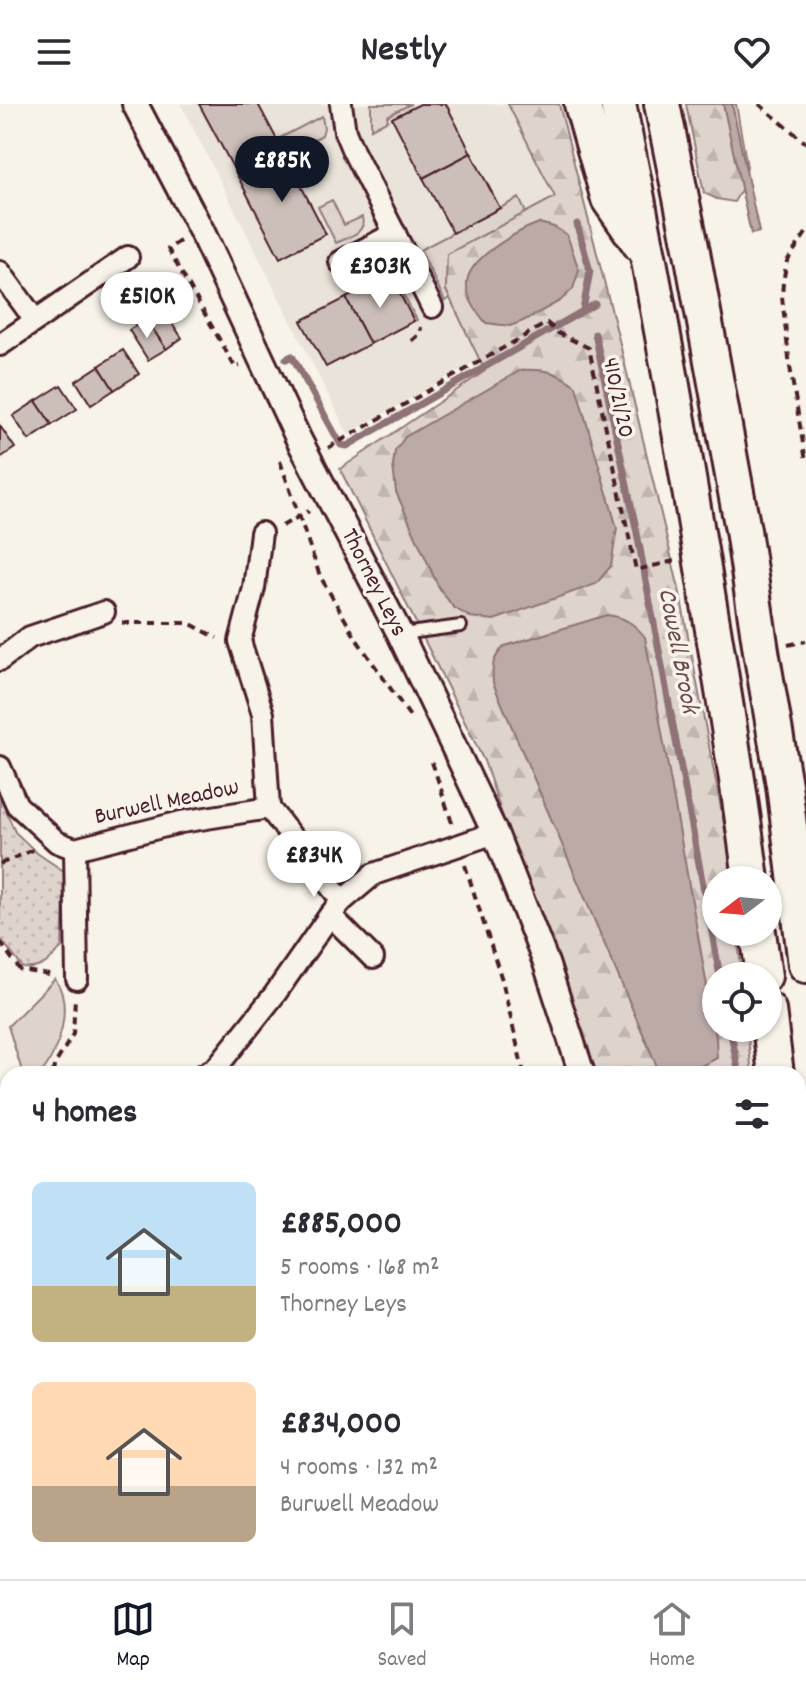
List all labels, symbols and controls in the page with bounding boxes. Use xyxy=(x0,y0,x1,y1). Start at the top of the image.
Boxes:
text: Nestly xyxy=(360,26,446,78)
icon: menu xyxy=(32,30,76,74)
icon: heart xyxy=(730,30,774,74)
pin: £885K xyxy=(226,136,338,204)
text: £885K xyxy=(253,143,311,180)
pin: £303K xyxy=(324,242,436,310)
text: £303K xyxy=(349,249,411,286)
pin: £510K xyxy=(91,272,203,340)
text: £510K xyxy=(119,279,175,316)
street label: 410/21/20 xyxy=(592,355,642,441)
street label: Thorney Leys xyxy=(331,523,415,643)
water label: Cowell Brook xyxy=(647,585,708,719)
street label: Burwell Meadow xyxy=(92,771,242,835)
pin: £834K xyxy=(258,831,370,899)
text: £834K xyxy=(285,838,343,875)
north arrow xyxy=(702,866,782,946)
map controls xyxy=(702,866,782,1042)
button: locate xyxy=(702,962,782,1042)
text: 4 homes xyxy=(32,1090,137,1139)
icon: filters xyxy=(730,1092,774,1136)
text: £885,000 xyxy=(280,1201,402,1250)
icon: home xyxy=(96,1214,192,1310)
text: 5 rooms · 168 m² xyxy=(280,1250,440,1287)
text: Thorney Leys xyxy=(280,1287,407,1324)
text: £834,000 xyxy=(280,1401,402,1450)
icon: home xyxy=(96,1414,192,1510)
text: 4 rooms · 132 m² xyxy=(280,1450,438,1487)
text: Burwell Meadow xyxy=(280,1487,439,1524)
tab: Map xyxy=(111,1597,155,1676)
tab: Saved xyxy=(377,1597,427,1676)
tab: Home xyxy=(649,1597,695,1676)

